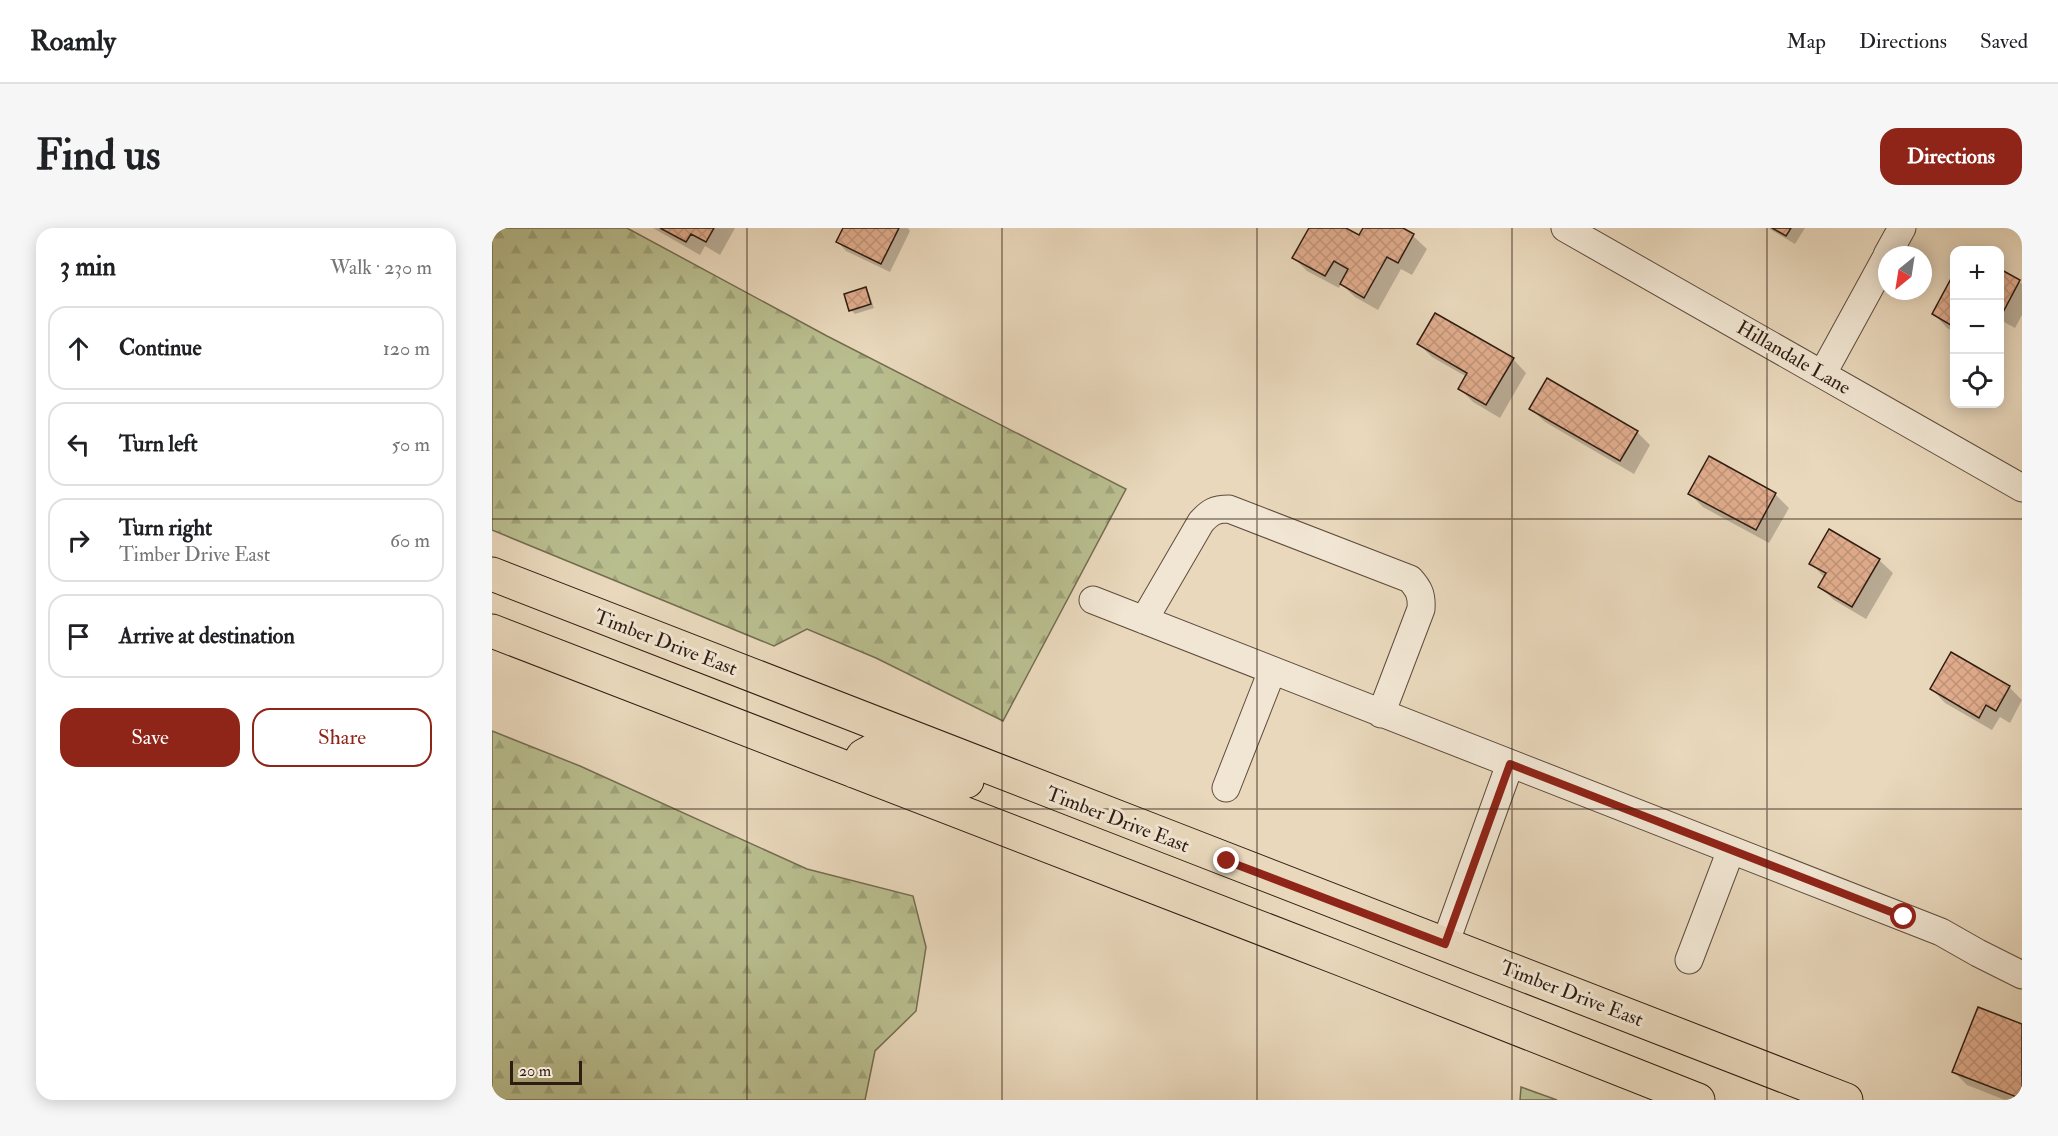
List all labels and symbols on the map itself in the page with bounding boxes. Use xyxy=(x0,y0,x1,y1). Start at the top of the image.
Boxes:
north arrow xyxy=(1878,246,1932,300)
street label: Hillandale Lane xyxy=(1732,315,1855,400)
street label: Timber Drive East xyxy=(591,604,741,681)
street label: Timber Drive East xyxy=(1043,781,1193,858)
route end xyxy=(1213,847,1239,873)
route start xyxy=(1890,903,1916,929)
street label: Timber Drive East xyxy=(1497,955,1647,1032)
scale bar xyxy=(510,1058,582,1086)

